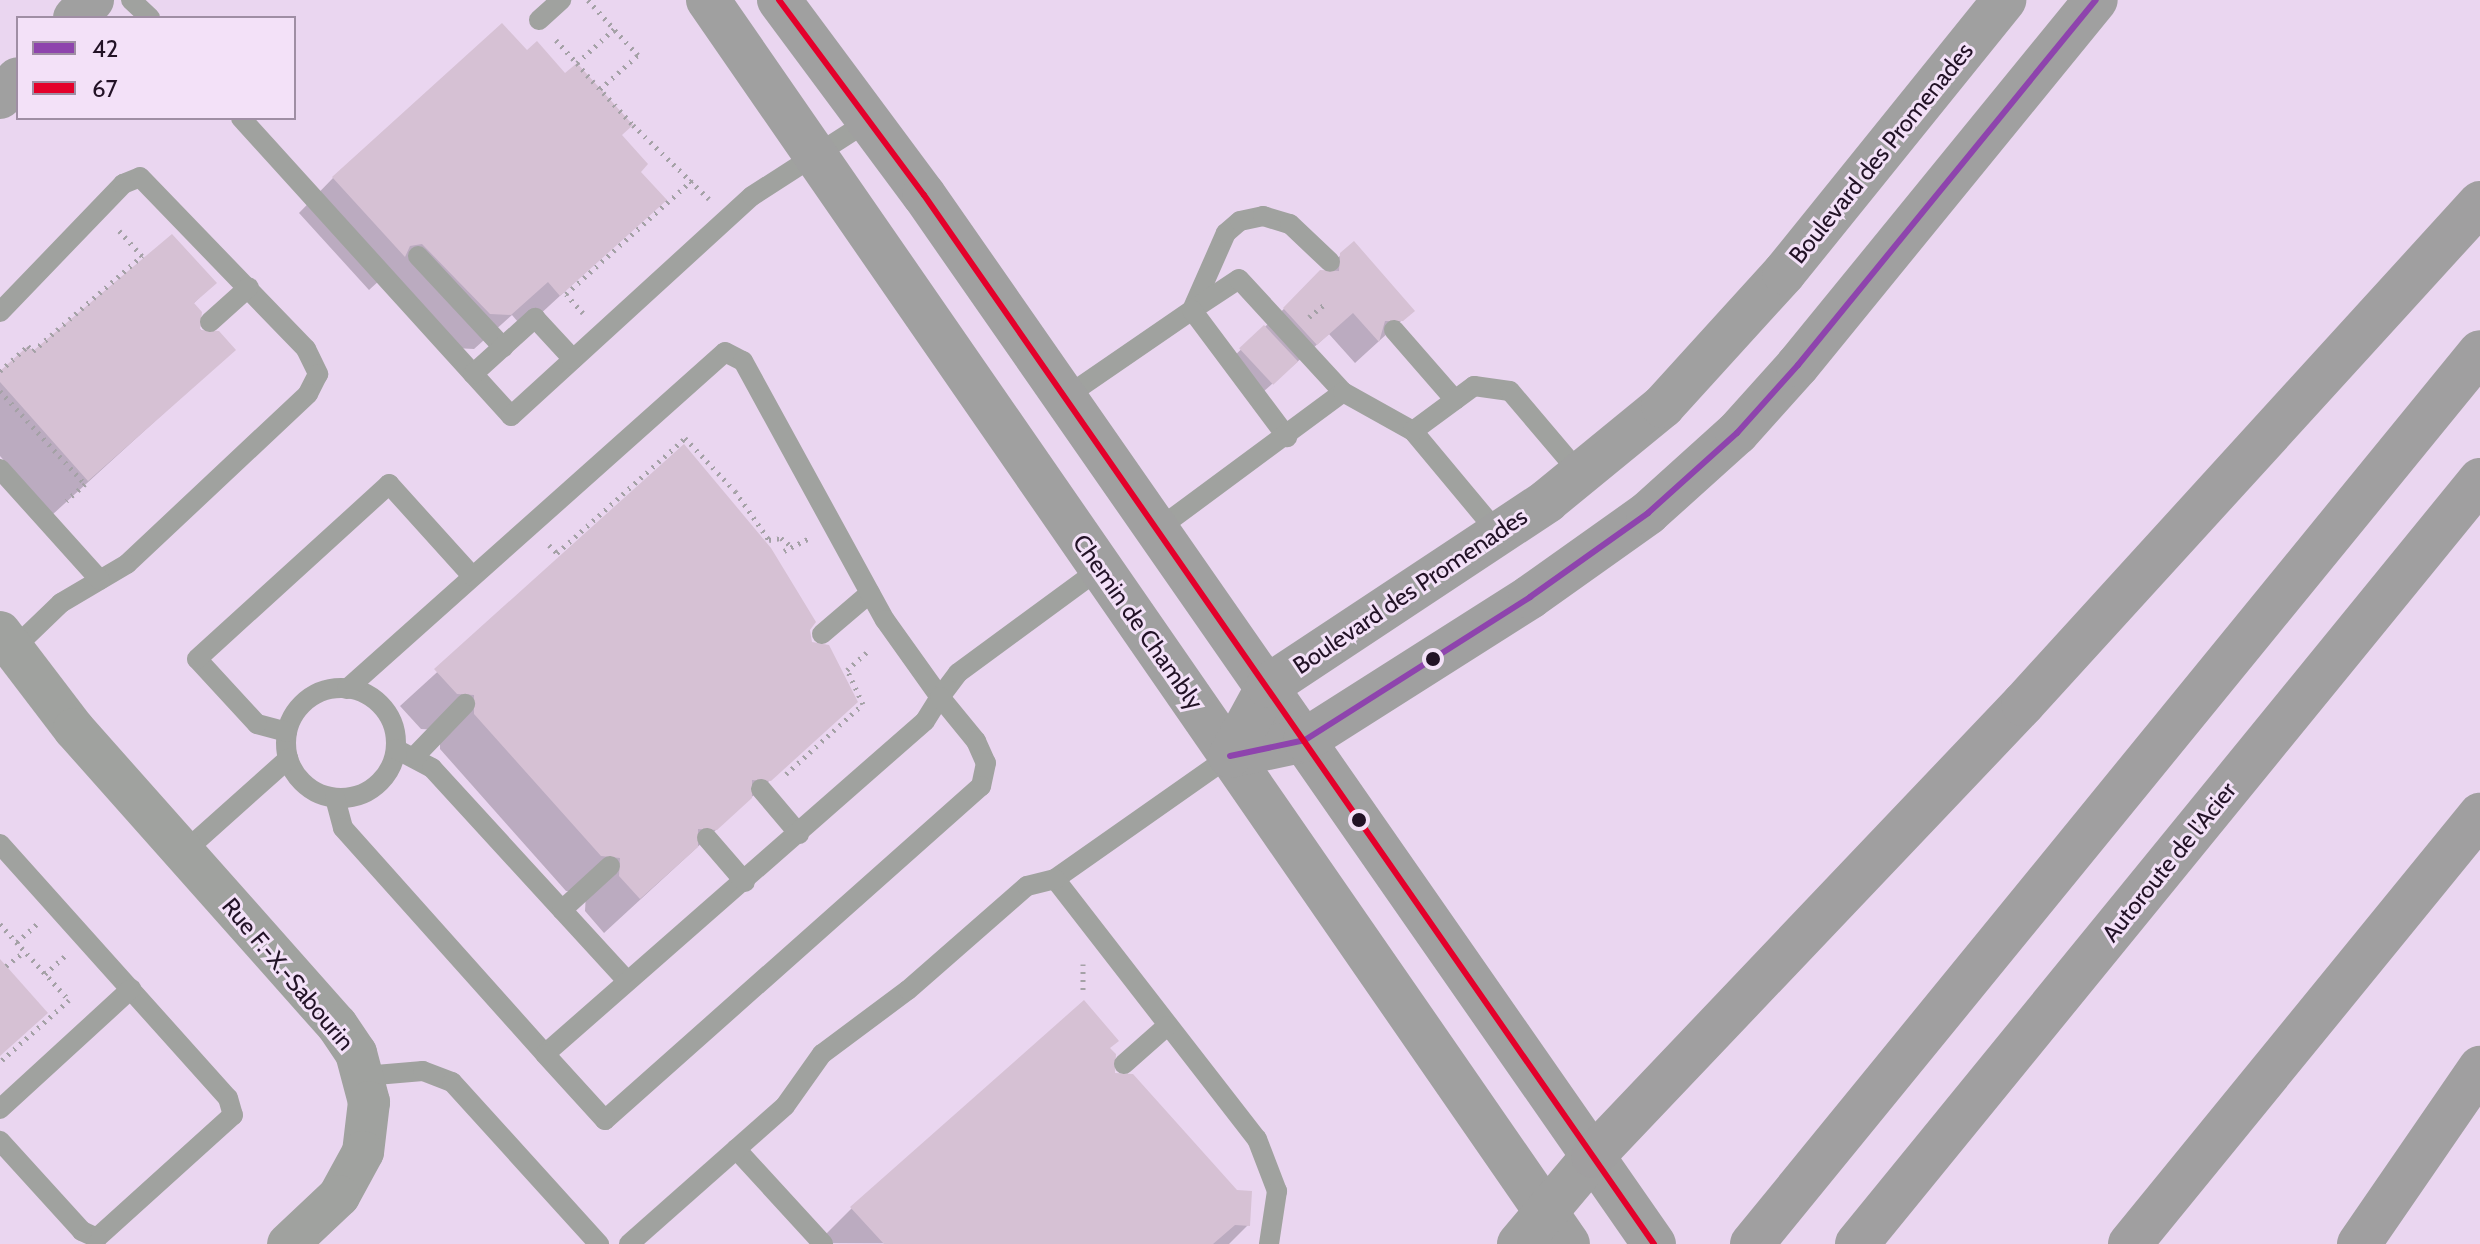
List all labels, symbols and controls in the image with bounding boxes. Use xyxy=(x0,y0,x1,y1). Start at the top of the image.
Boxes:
legend xyxy=(16,16,296,120)
text: 42 xyxy=(92,34,118,63)
street label: Boulevard des Promenades xyxy=(1783,37,1979,269)
text: 67 xyxy=(92,74,118,103)
street label: Boulevard des Promenades xyxy=(1288,502,1532,680)
street label: Chemin de Chambly xyxy=(1067,529,1209,715)
unlabelled marker xyxy=(1425,651,1441,667)
street label: Autoroute de l'Acier xyxy=(2096,776,2242,948)
unlabelled marker xyxy=(1351,812,1367,828)
street label: Rue F.-X.-Sabourin xyxy=(216,892,360,1056)

